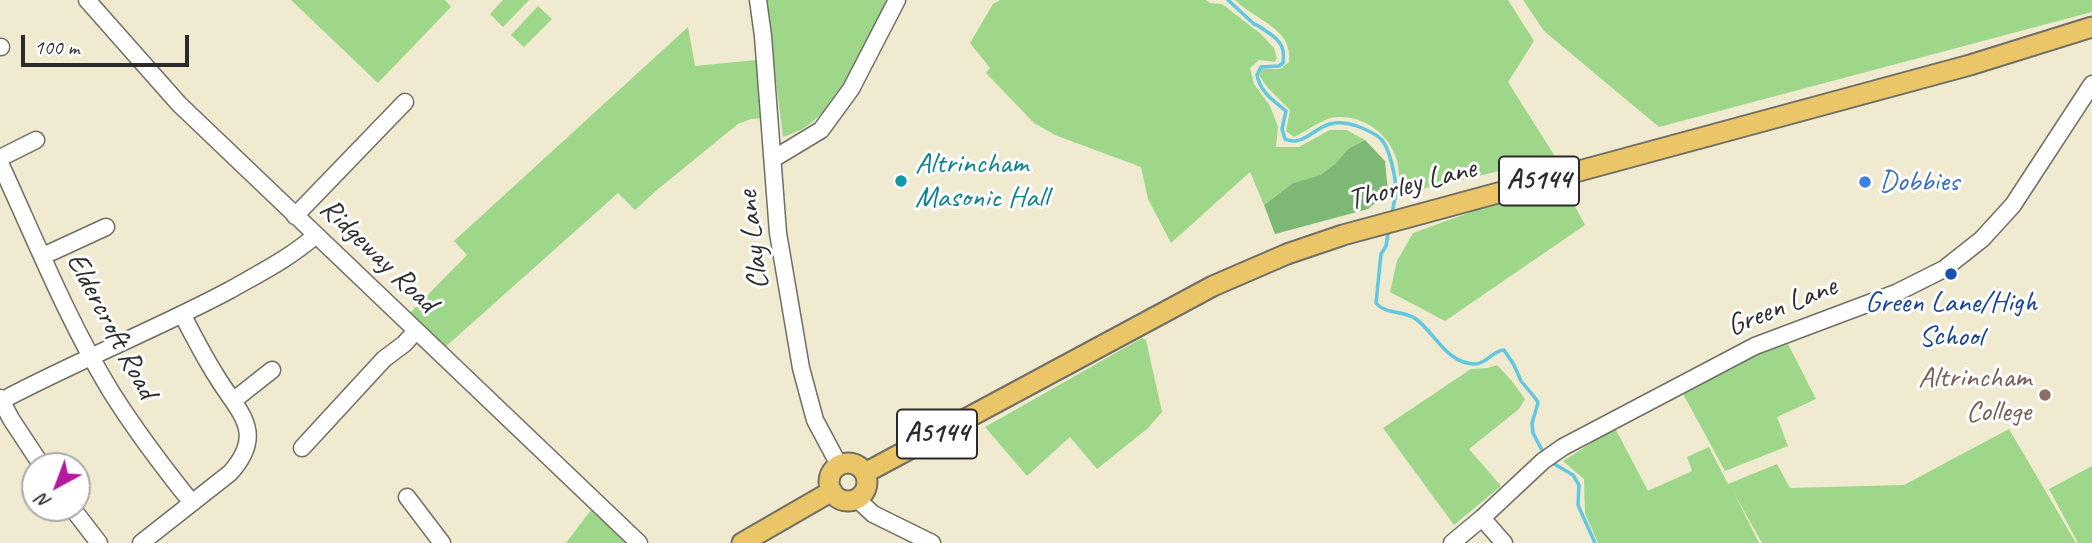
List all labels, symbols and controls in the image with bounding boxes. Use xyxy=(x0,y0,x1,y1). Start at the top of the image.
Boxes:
scale bar xyxy=(24,21,192,65)
text: 100 m xyxy=(34,34,79,60)
place label: Altrincham Masonic Hall xyxy=(915,146,1048,216)
street label: Thorley Lane xyxy=(1344,151,1480,219)
road number: A5144 xyxy=(1499,156,1579,206)
place label: Dobbies xyxy=(1879,164,1959,200)
marker: Altrincham Masonic Hall xyxy=(893,173,909,189)
marker: Dobbies xyxy=(1857,174,1873,190)
street label: Clay Lane xyxy=(730,189,778,291)
street label: Ridgeway Road xyxy=(312,191,444,321)
street label: Eldercroft Road xyxy=(57,247,165,405)
marker: Green Lane/High School xyxy=(1943,266,1959,282)
street label: Green Lane xyxy=(1722,269,1842,345)
place label: Green Lane/High School xyxy=(1865,285,2037,356)
place label: Altrincham College xyxy=(1918,360,2031,430)
marker: Altrincham College xyxy=(2037,387,2053,403)
road number: A5144 xyxy=(897,410,977,458)
north arrow xyxy=(21,452,91,522)
text: N xyxy=(31,488,56,514)

